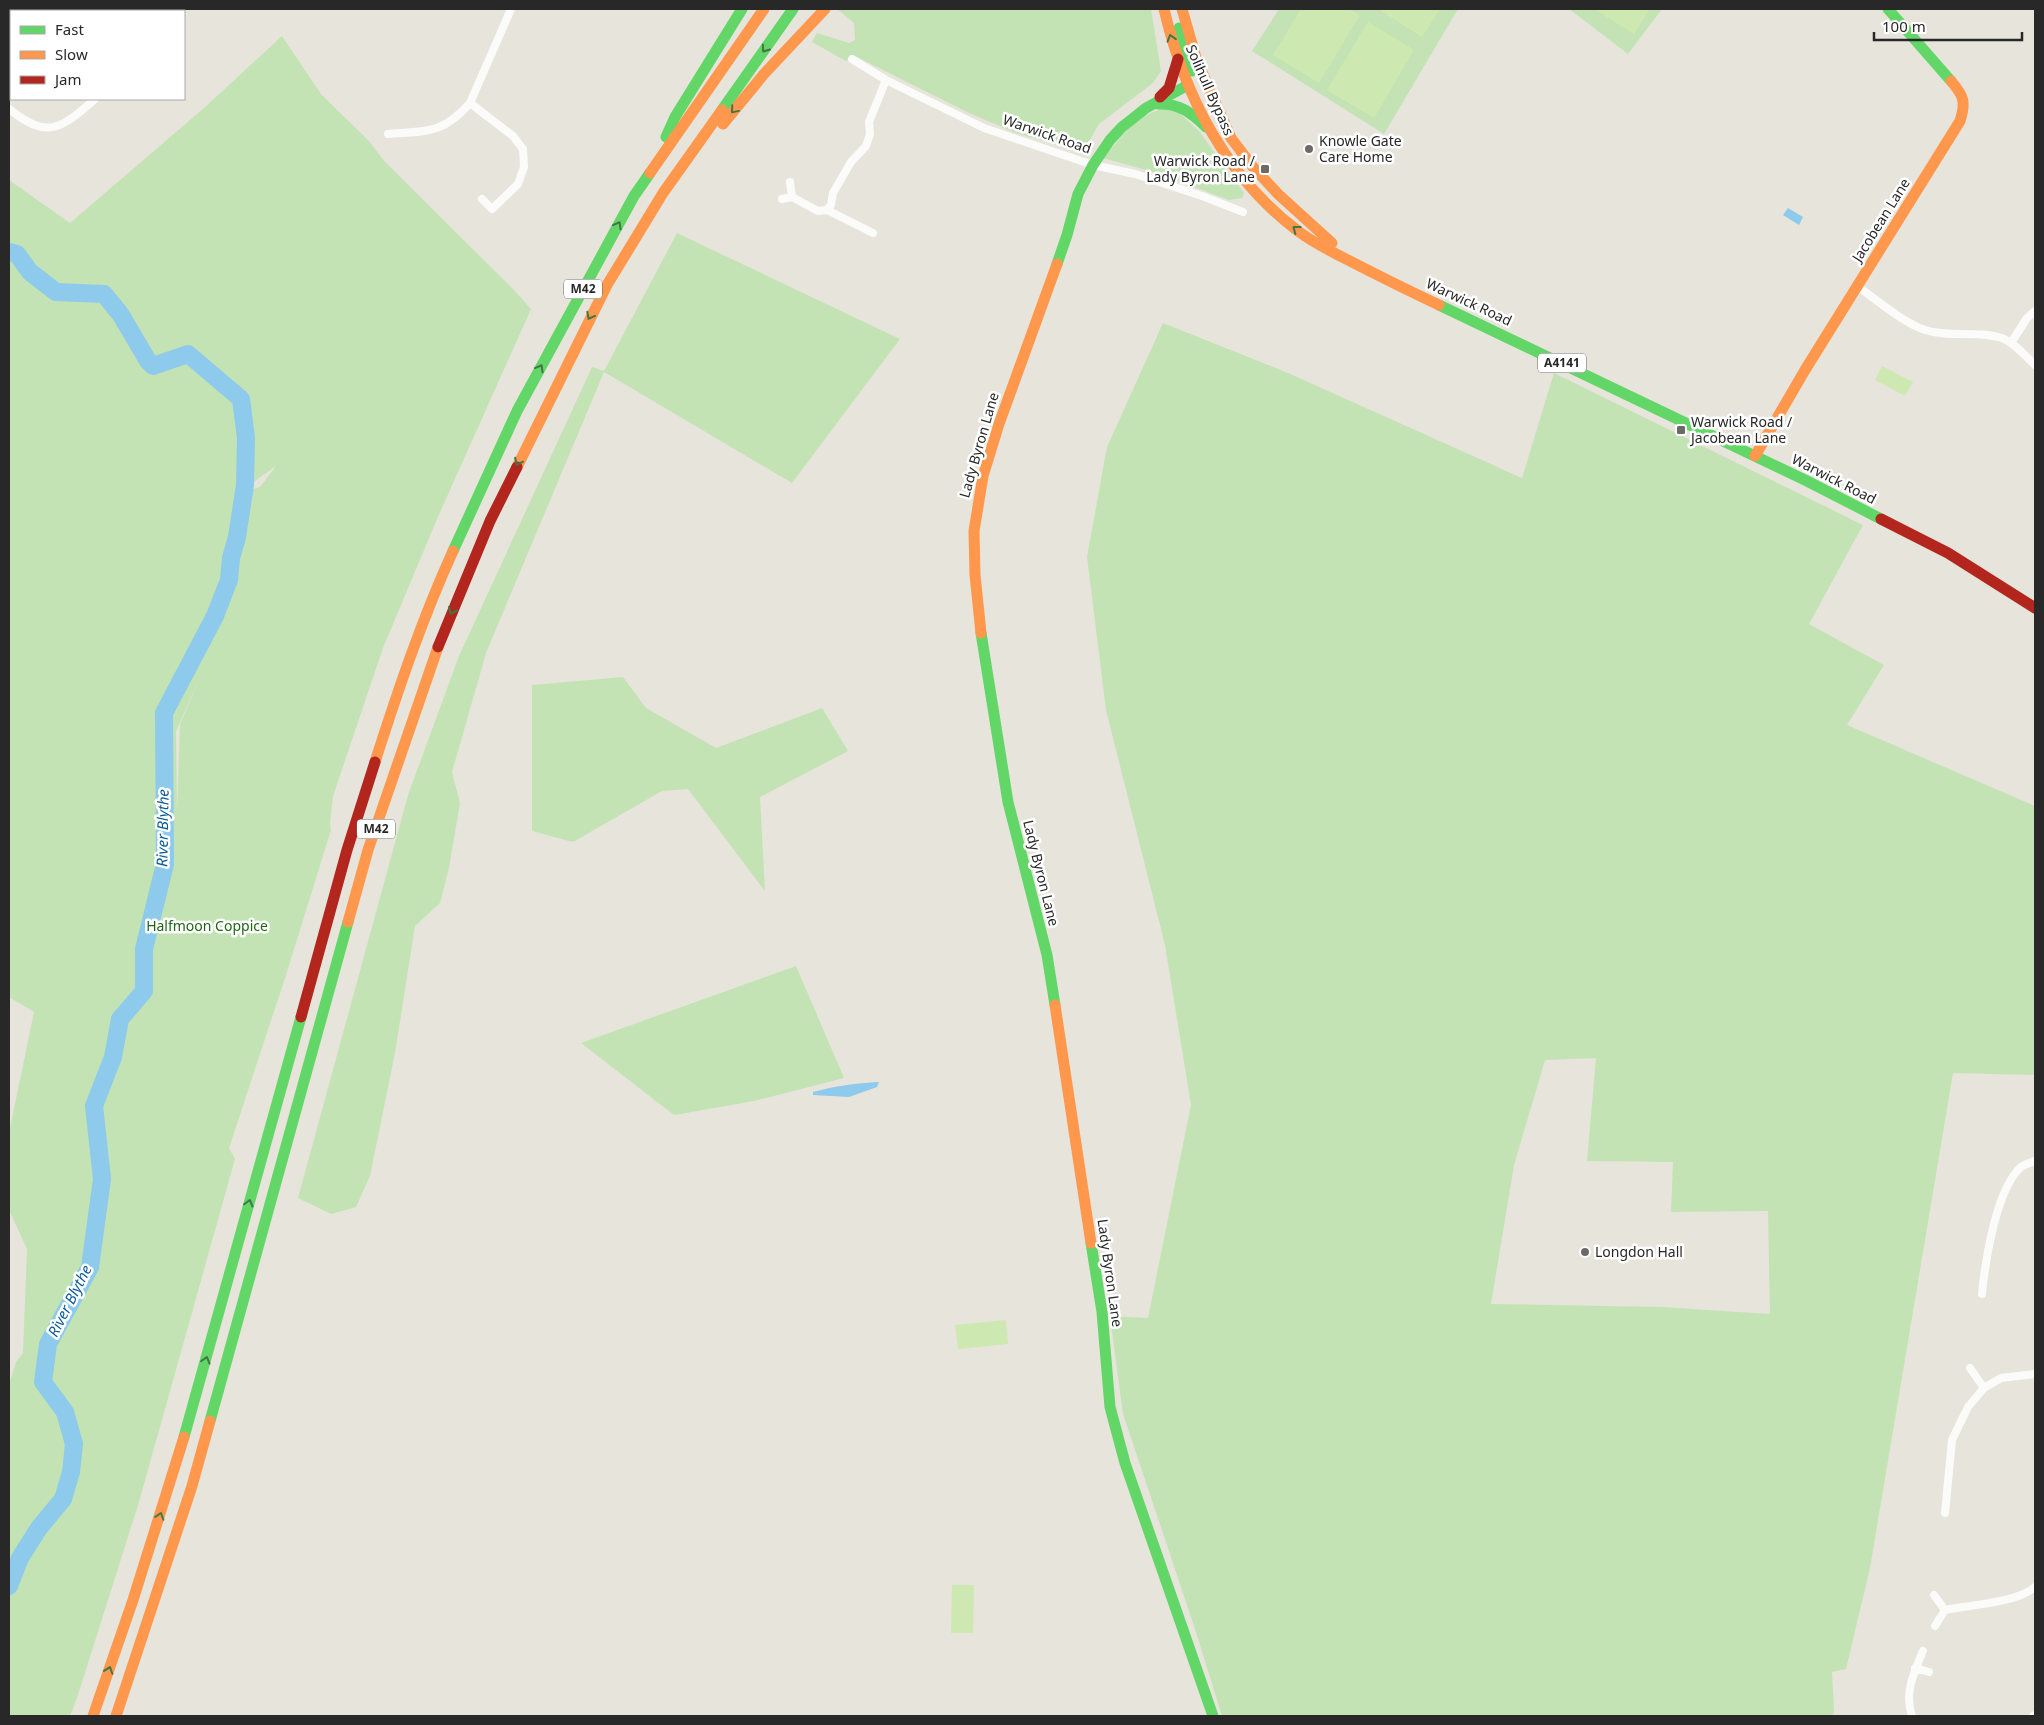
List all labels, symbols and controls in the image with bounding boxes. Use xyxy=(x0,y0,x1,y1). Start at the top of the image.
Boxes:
legend xyxy=(10,10,185,100)
scale bar xyxy=(1874,10,2022,42)
text: 100 m xyxy=(1882,16,1926,36)
text: Fast xyxy=(55,19,84,39)
one-way arrow xyxy=(1166,35,1176,43)
street label: Solihull Bypass xyxy=(1182,41,1239,139)
one-way arrow xyxy=(762,43,771,52)
text: Slow xyxy=(55,44,88,64)
text: Jam xyxy=(53,69,82,89)
one-way arrow xyxy=(730,105,739,114)
street label: Warwick Road xyxy=(1000,109,1094,158)
place label: Knowle Gate Care Home xyxy=(1319,131,1402,166)
marker: Knowle Gate Care Home xyxy=(1303,143,1315,155)
place label: Warwick Road / Lady Byron Lane xyxy=(1146,151,1256,186)
marker: Warwick Road / Lady Byron Lane xyxy=(1259,163,1271,175)
street label: Jacobean Lane xyxy=(1846,174,1914,267)
one-way arrow xyxy=(612,222,622,231)
one-way arrow xyxy=(1292,226,1302,235)
street label: Warwick Road xyxy=(1423,273,1515,330)
road number: M42 xyxy=(564,280,602,298)
one-way arrow xyxy=(586,311,596,320)
road number: A4141 xyxy=(1538,353,1586,372)
one-way arrow xyxy=(533,364,543,373)
street label: Lady Byron Lane xyxy=(954,390,1003,500)
place label: Warwick Road / Jacobean Lane xyxy=(1689,412,1793,447)
marker: Warwick Road / Jacobean Lane xyxy=(1675,424,1687,436)
street label: Warwick Road xyxy=(1789,449,1880,508)
one-way arrow xyxy=(514,457,525,466)
one-way arrow xyxy=(448,606,458,614)
water label: River Blythe xyxy=(151,788,173,867)
street label: Lady Byron Lane xyxy=(1019,818,1064,928)
road number: M42 xyxy=(357,820,395,839)
park label: Halfmoon Coppice xyxy=(146,916,268,935)
one-way arrow xyxy=(243,1199,254,1208)
street label: Lady Byron Lane xyxy=(1094,1218,1127,1328)
place label: Longdon Hall xyxy=(1595,1242,1683,1261)
marker: Longdon Hall xyxy=(1579,1246,1591,1258)
water label: River Blythe xyxy=(43,1261,96,1340)
one-way arrow xyxy=(200,1356,210,1365)
one-way arrow xyxy=(154,1512,164,1521)
one-way arrow xyxy=(103,1666,113,1675)

